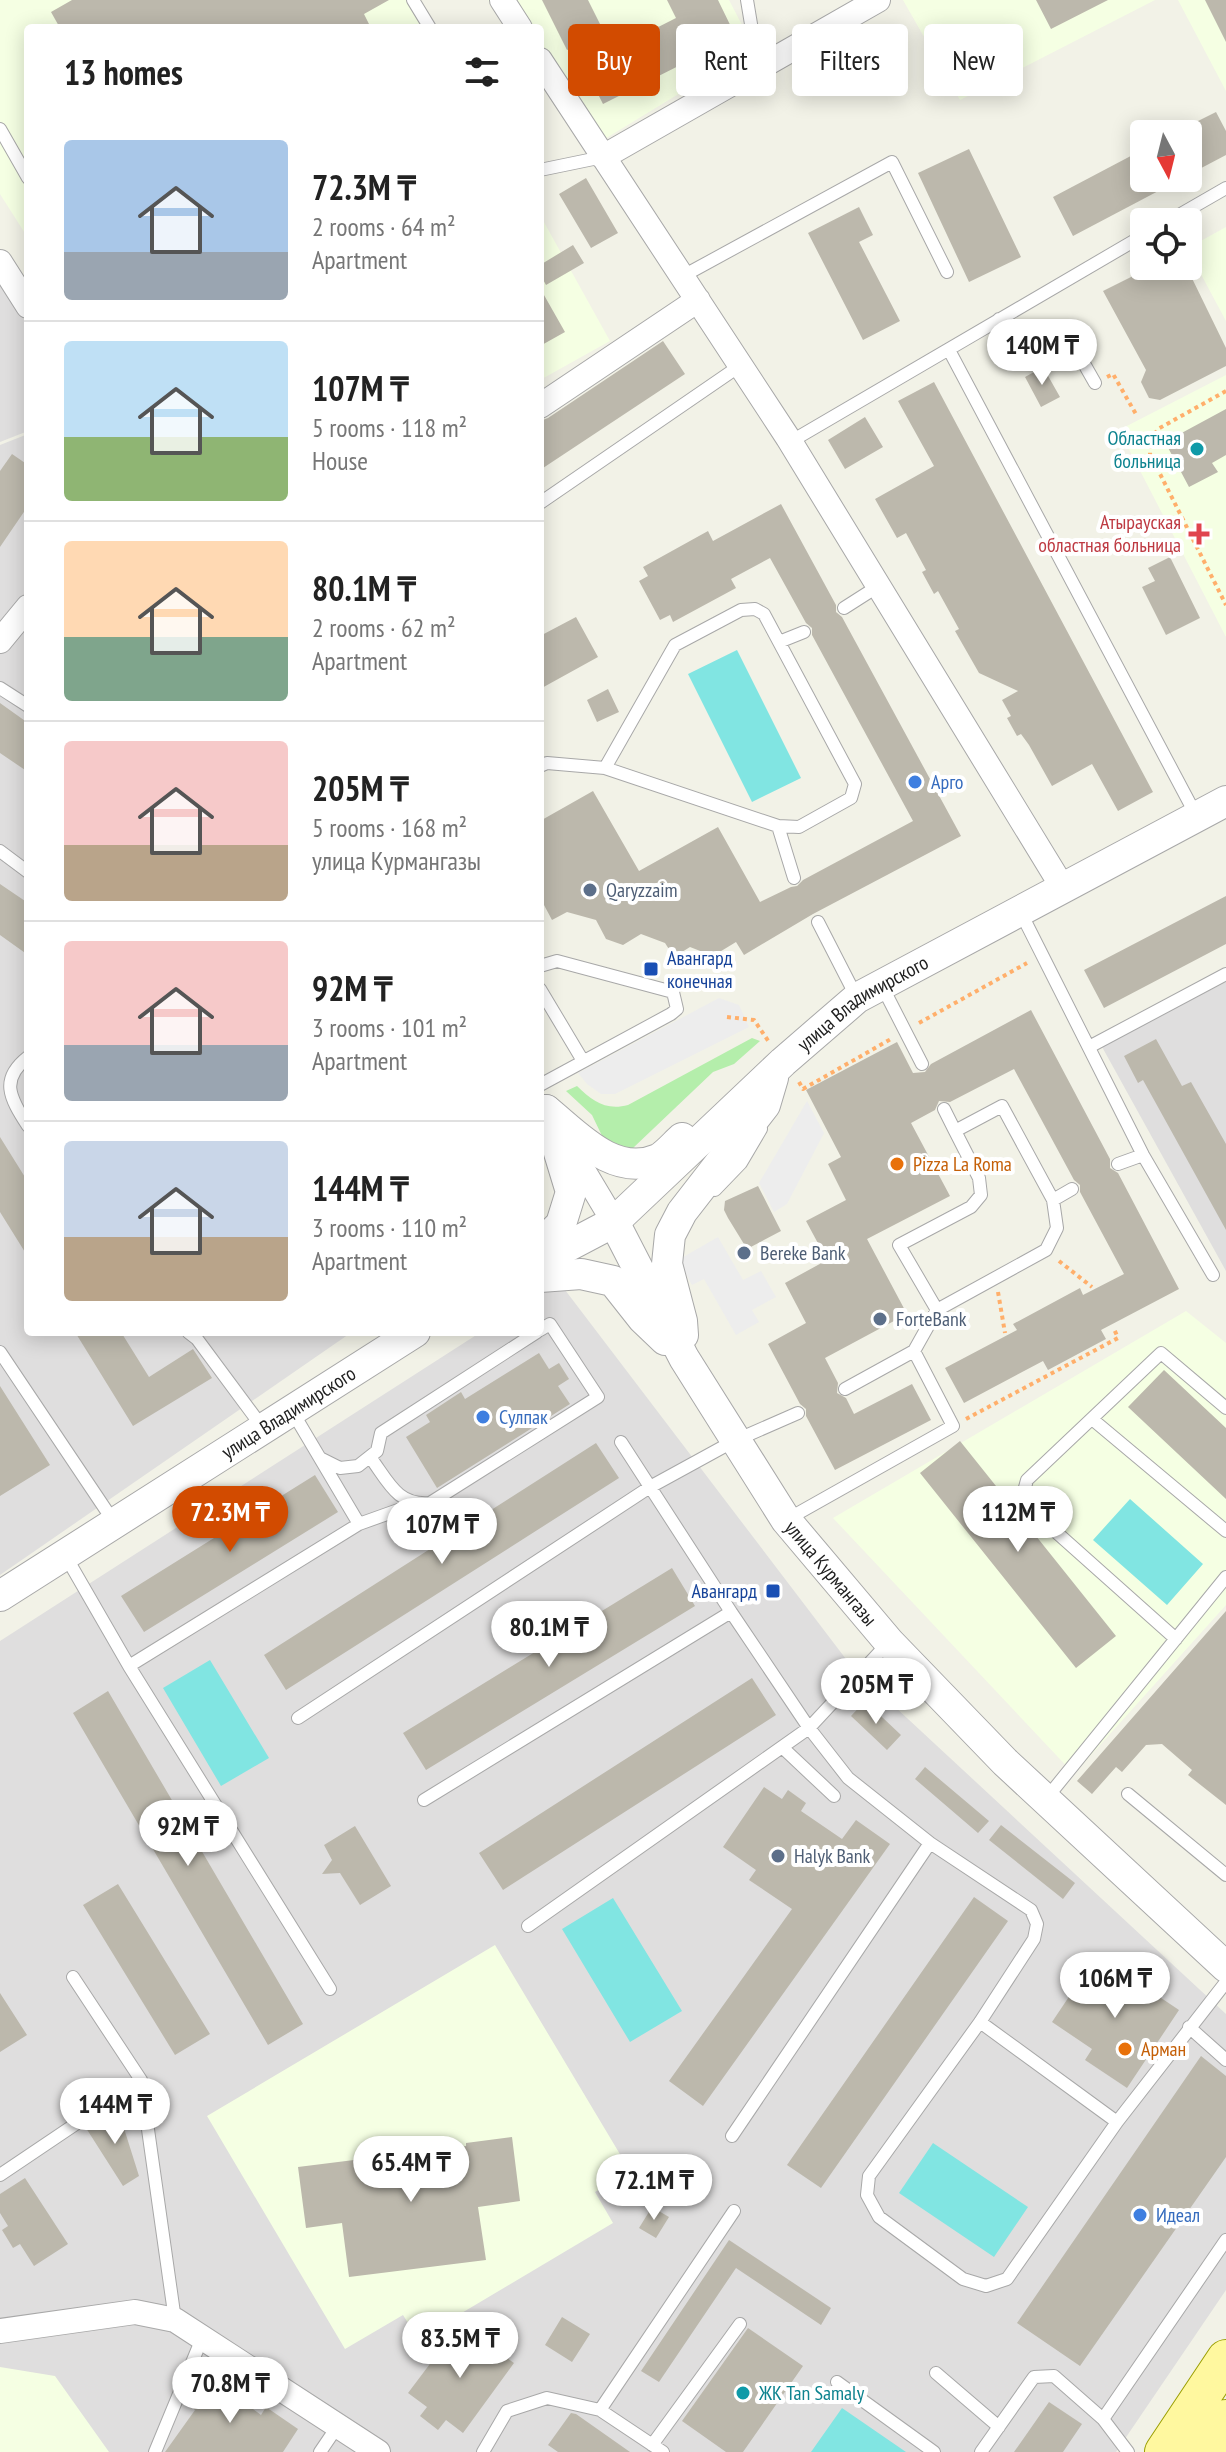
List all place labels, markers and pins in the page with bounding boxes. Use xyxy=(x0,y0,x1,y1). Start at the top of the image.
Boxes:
pin: 140M ₸ xyxy=(977,319,1107,387)
place label: Областная больница xyxy=(1108,425,1181,474)
marker: Областная больница xyxy=(1188,440,1206,458)
place label: Атырауская областная больница xyxy=(1038,509,1181,558)
marker: Атырауская областная больница xyxy=(1188,523,1210,545)
place label: Арго xyxy=(931,769,963,795)
marker: Арго xyxy=(906,773,924,791)
place label: Qaryzzaim xyxy=(606,877,678,903)
marker: Qaryzzaim xyxy=(581,881,599,899)
place label: Авангард конечная xyxy=(667,945,733,994)
marker: Авангард конечная xyxy=(642,960,660,978)
place label: Pizza La Roma xyxy=(913,1151,1012,1177)
marker: Pizza La Roma xyxy=(888,1155,906,1173)
place label: Bereke Bank xyxy=(760,1240,846,1266)
marker: Bereke Bank xyxy=(735,1244,753,1262)
place label: ForteBank xyxy=(896,1306,967,1332)
marker: ForteBank xyxy=(871,1310,889,1328)
place label: Сулпак xyxy=(499,1404,548,1430)
marker: Сулпак xyxy=(474,1408,492,1426)
pin: 72.3M ₸ xyxy=(156,1486,304,1554)
pin: 112M ₸ xyxy=(953,1486,1083,1554)
pin: 107M ₸ xyxy=(377,1498,507,1566)
place label: Авангард xyxy=(691,1578,757,1604)
marker: Авангард xyxy=(764,1582,782,1600)
pin: 80.1M ₸ xyxy=(475,1601,623,1669)
pin: 205M ₸ xyxy=(811,1658,941,1726)
pin: 92M ₸ xyxy=(132,1800,244,1868)
place label: Halyk Bank xyxy=(794,1843,871,1869)
marker: Halyk Bank xyxy=(769,1847,787,1865)
pin: 106M ₸ xyxy=(1050,1952,1180,2020)
place label: Арман xyxy=(1141,2036,1186,2062)
marker: Арман xyxy=(1116,2040,1134,2058)
pin: 144M ₸ xyxy=(50,2078,180,2146)
pin: 65.4M ₸ xyxy=(337,2136,485,2204)
pin: 72.1M ₸ xyxy=(580,2154,728,2222)
place label: Идеал xyxy=(1156,2202,1200,2228)
marker: Идеал xyxy=(1131,2206,1149,2224)
pin: 83.5M ₸ xyxy=(386,2312,534,2380)
pin: 70.8M ₸ xyxy=(156,2357,304,2425)
place label: ЖК Tan Samaly xyxy=(758,2380,865,2406)
marker: ЖК Tan Samaly xyxy=(734,2384,752,2402)

